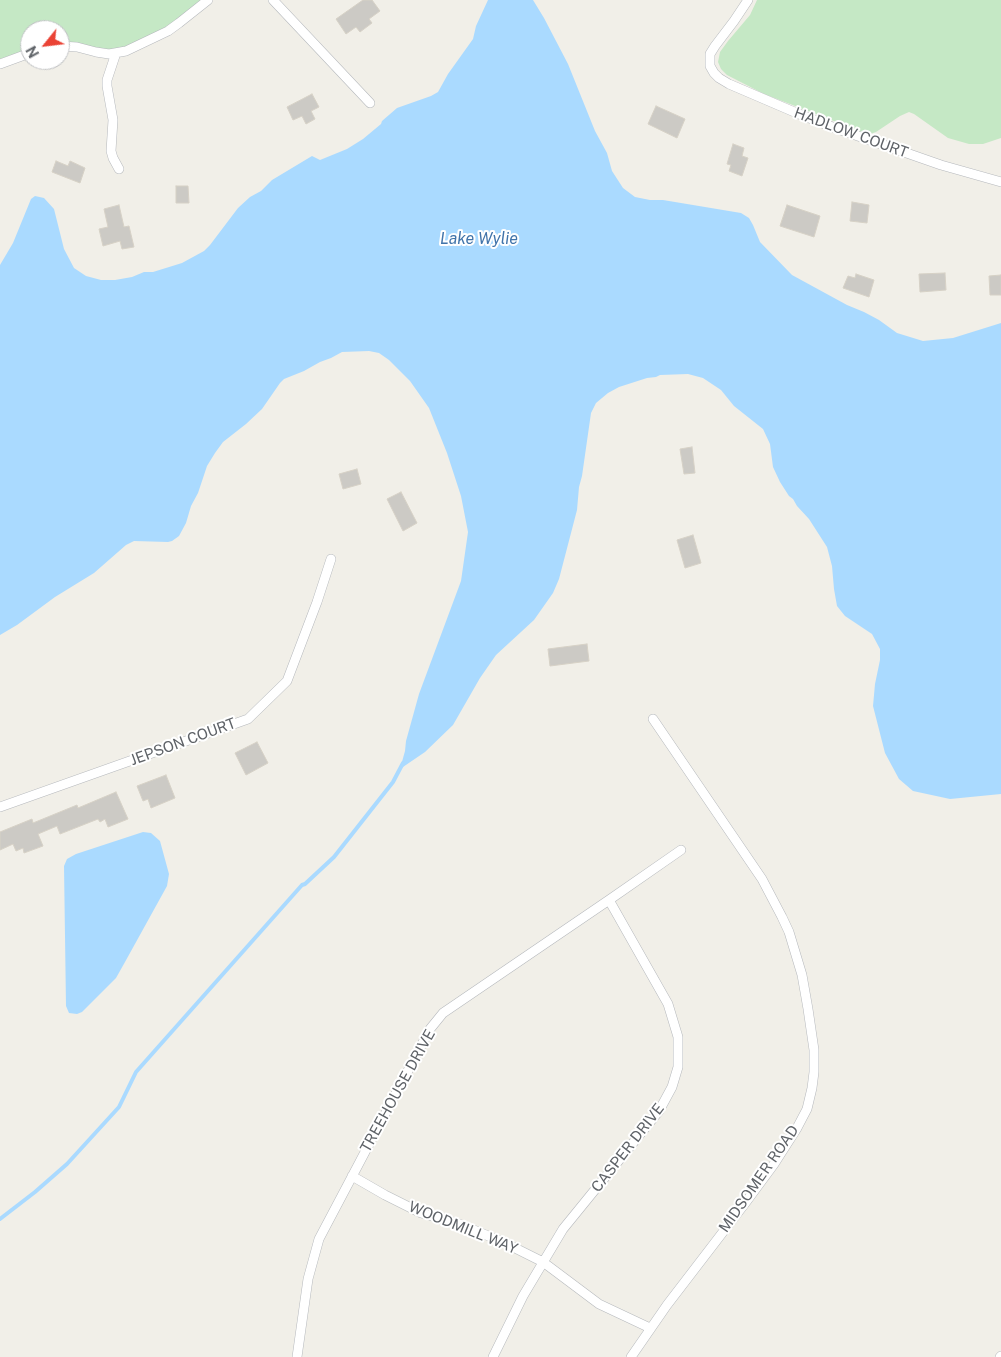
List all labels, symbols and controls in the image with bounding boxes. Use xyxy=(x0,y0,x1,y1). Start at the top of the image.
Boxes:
north arrow xyxy=(20,20,70,70)
text: N xyxy=(23,43,42,60)
street label: HADLOW COURT xyxy=(791,104,911,162)
water label: Lake Wylie xyxy=(440,229,518,249)
street label: JEPSON COURT xyxy=(128,715,238,769)
street label: TREEHOUSE DRIVE xyxy=(357,1026,439,1156)
street label: CASPER DRIVE xyxy=(588,1100,668,1196)
street label: MIDSOMER ROAD xyxy=(715,1122,803,1236)
street label: WOODMILL WAY xyxy=(406,1198,520,1258)

